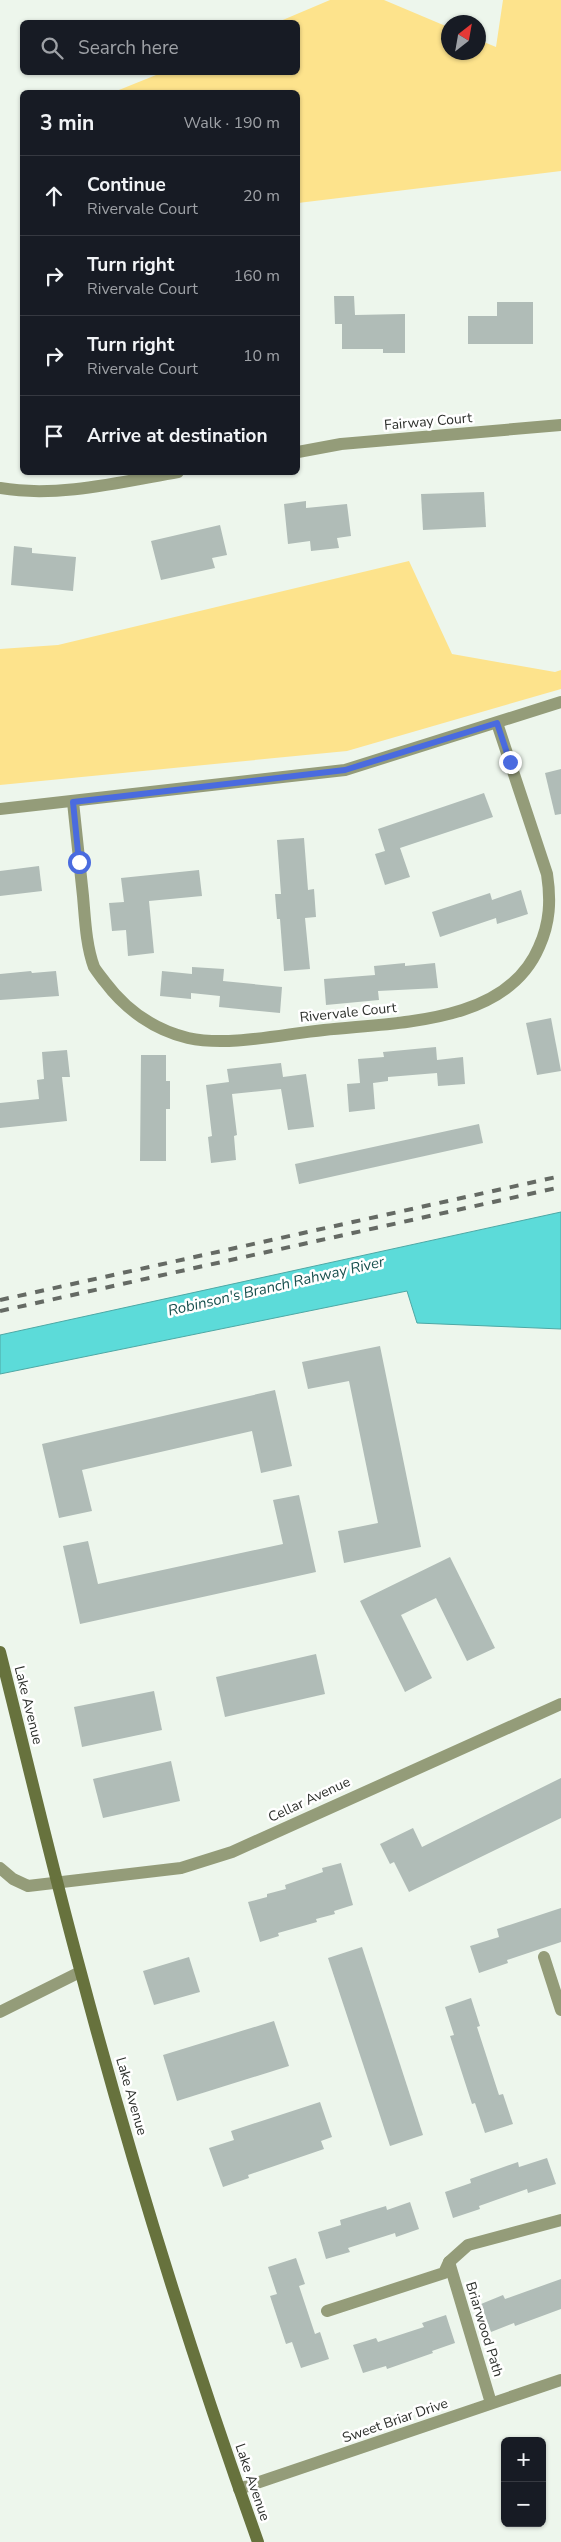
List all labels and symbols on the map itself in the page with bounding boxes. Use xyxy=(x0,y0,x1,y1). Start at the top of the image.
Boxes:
north arrow xyxy=(441,15,486,60)
street label: Fairway Court xyxy=(383,408,473,435)
route end xyxy=(499,751,522,774)
route start xyxy=(68,851,91,874)
street label: Rivervale Court xyxy=(299,998,397,1027)
water label: Robinson's Branch Rahway River xyxy=(166,1251,387,1321)
street label: Lake Avenue xyxy=(10,1664,47,1746)
street label: Cellar Avenue xyxy=(265,1772,353,1827)
street label: Lake Avenue xyxy=(111,2055,152,2137)
street label: Briarwood Path xyxy=(461,2279,508,2379)
street label: Sweet Briar Drive xyxy=(340,2393,451,2447)
street label: Lake Avenue xyxy=(230,2441,275,2523)

